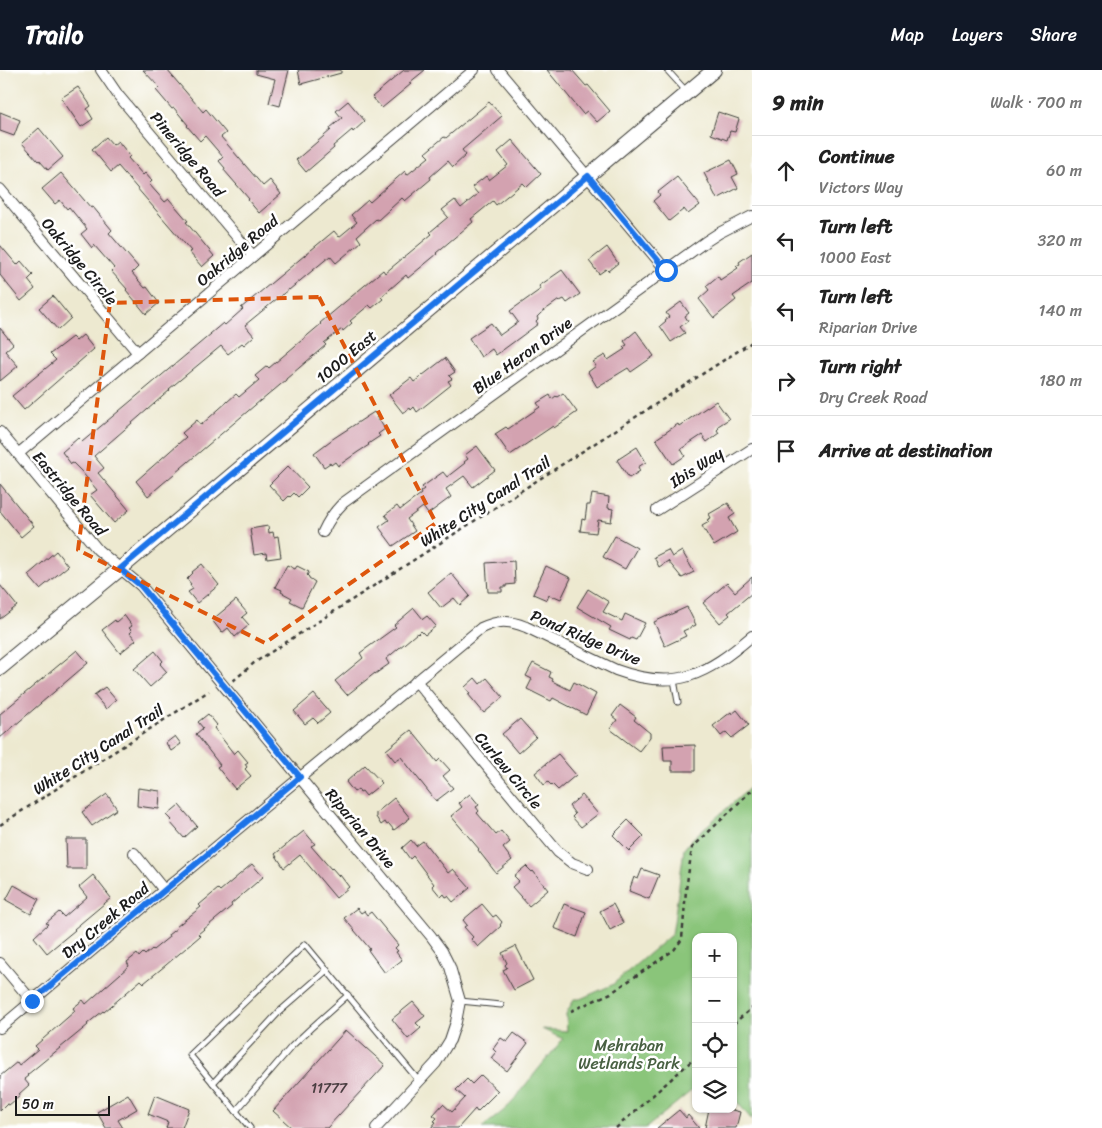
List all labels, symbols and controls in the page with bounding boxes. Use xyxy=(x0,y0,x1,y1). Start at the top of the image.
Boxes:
text: Trailo xyxy=(25,14,83,56)
text: Map xyxy=(891,19,924,51)
text: Layers xyxy=(952,19,1003,51)
text: Share xyxy=(1031,19,1077,51)
text: 9 min xyxy=(772,84,824,122)
text: Walk · 700 m xyxy=(990,88,1082,117)
street label: Pineridge Road xyxy=(143,105,234,205)
text: Continue xyxy=(819,140,895,173)
text: 60 m xyxy=(1046,156,1082,185)
icon: ahead xyxy=(772,157,800,185)
text: Victors Way xyxy=(819,173,903,202)
street label: Oakridge Road xyxy=(189,206,286,294)
text: Turn left xyxy=(819,210,892,243)
street label: Oakridge Circle xyxy=(34,211,125,312)
text: 320 m xyxy=(1037,226,1082,255)
icon: left xyxy=(772,227,800,255)
text: 1000 East xyxy=(819,243,892,272)
route start xyxy=(655,259,678,282)
text: Turn left xyxy=(819,280,892,313)
text: 140 m xyxy=(1039,296,1082,325)
icon: left xyxy=(772,297,800,325)
street label: Blue Heron Drive xyxy=(466,309,579,402)
text: Riparian Drive xyxy=(819,313,917,342)
street label: 1000 East xyxy=(309,322,383,391)
text: Turn right xyxy=(819,350,901,383)
text: 180 m xyxy=(1039,366,1082,395)
icon: right xyxy=(772,367,800,395)
text: Dry Creek Road xyxy=(819,383,927,412)
text: Arrive at destination xyxy=(819,434,992,467)
icon: arrive xyxy=(772,437,800,465)
street label: Ibis Way xyxy=(663,439,730,496)
street label: Eastridge Road xyxy=(25,444,115,544)
street label: White City Canal Trail xyxy=(414,448,557,555)
street label: Pond Ridge Drive xyxy=(526,601,646,674)
street label: White City Canal Trail xyxy=(27,696,170,803)
street label: Curlew Circle xyxy=(467,725,550,816)
street label: Riparian Drive xyxy=(318,781,403,875)
street label: Dry Creek Road xyxy=(55,874,157,966)
map controls xyxy=(692,933,737,1113)
button: + xyxy=(692,933,737,978)
button: − xyxy=(692,978,737,1023)
route end xyxy=(21,990,44,1013)
button: locate xyxy=(692,1023,737,1068)
park label: Mehraban Wetlands Park xyxy=(578,1031,680,1078)
button: layers xyxy=(692,1068,737,1113)
house number: 11777 xyxy=(311,1076,348,1101)
text: 50 m xyxy=(22,1092,54,1117)
scale bar xyxy=(15,1093,110,1116)

